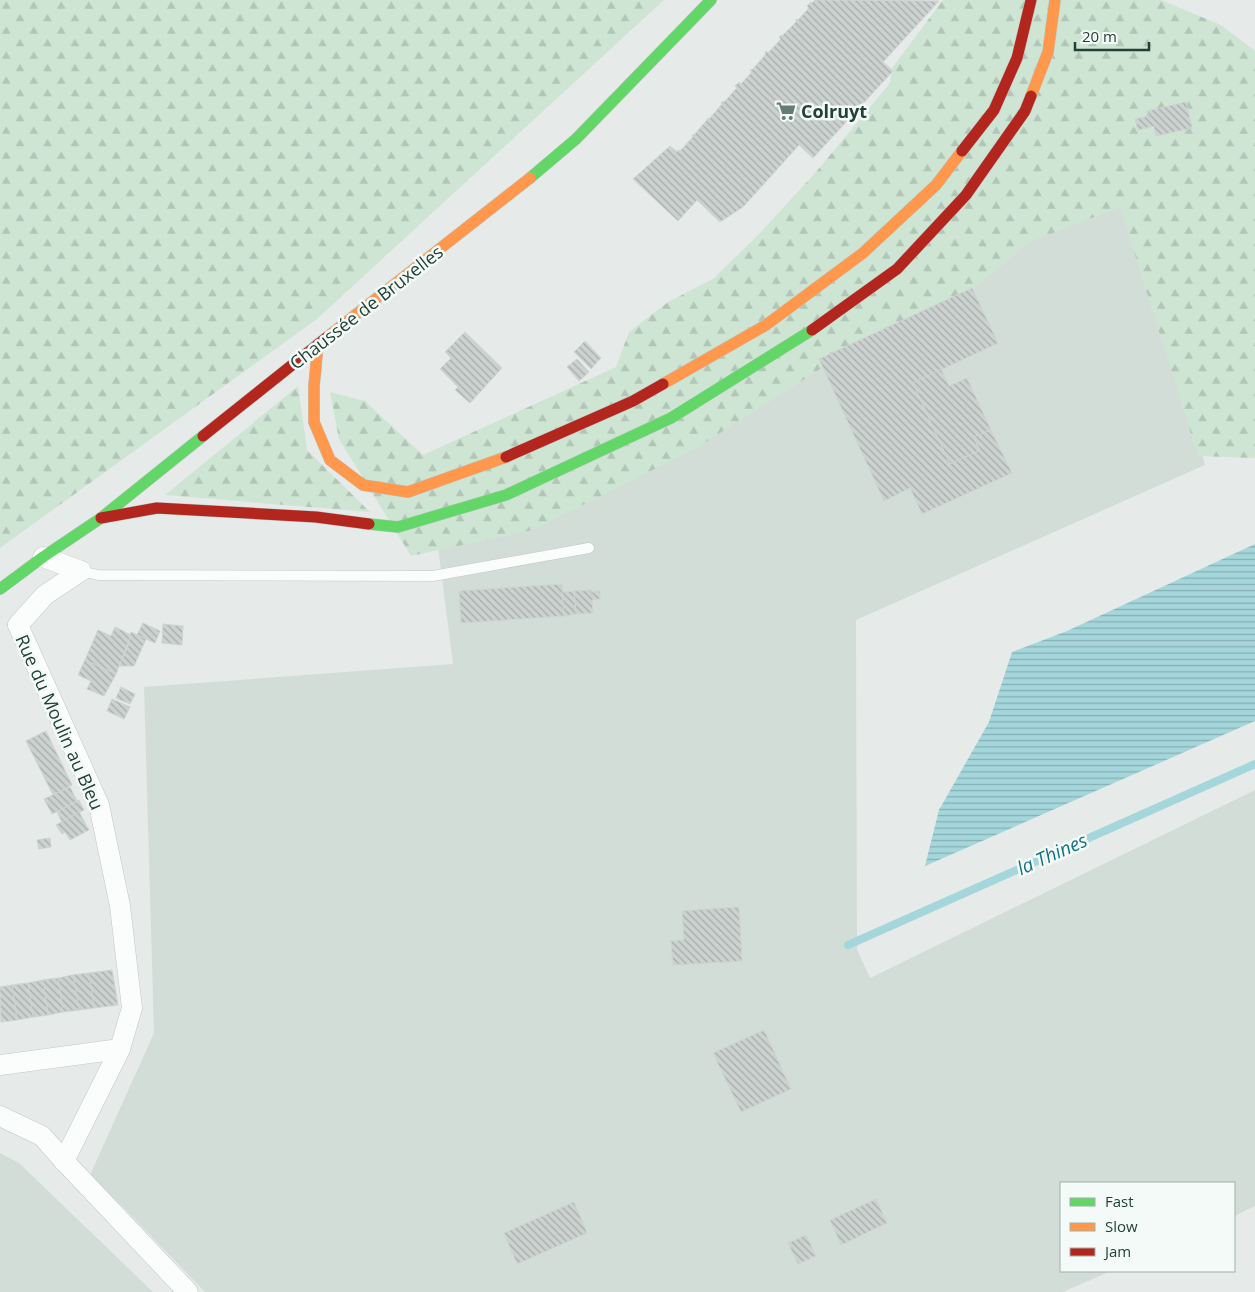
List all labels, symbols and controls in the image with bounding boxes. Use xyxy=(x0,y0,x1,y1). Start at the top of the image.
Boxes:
scale bar xyxy=(1075,20,1149,52)
text: 20 m xyxy=(1082,26,1117,46)
place label: Colruyt xyxy=(801,99,867,123)
supermarket icon: Colruyt xyxy=(775,100,797,122)
street label: Chaussée de Bruxelles xyxy=(284,239,448,375)
street label: Rue du Moulin au Bleu xyxy=(10,631,110,813)
water label: la Thines xyxy=(1013,827,1091,881)
legend xyxy=(1060,1182,1235,1272)
text: Fast xyxy=(1105,1191,1134,1211)
text: Slow xyxy=(1105,1216,1138,1236)
text: Jam xyxy=(1103,1241,1131,1261)

